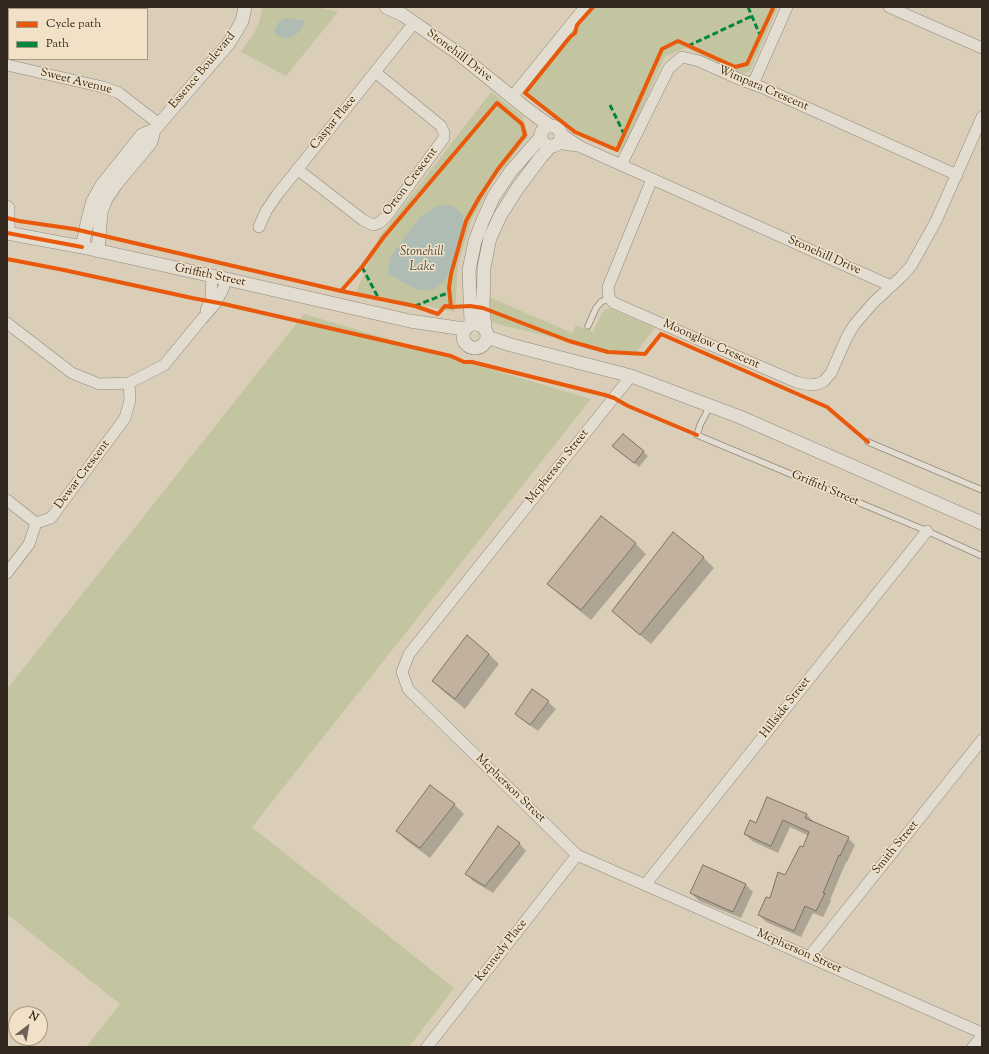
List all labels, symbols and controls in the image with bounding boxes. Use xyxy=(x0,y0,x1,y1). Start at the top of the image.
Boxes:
legend xyxy=(8,8,148,60)
text: Cycle path xyxy=(46,15,101,33)
street label: Stonehill Drive xyxy=(423,27,495,85)
street label: Essence Boulevard xyxy=(167,30,239,112)
text: Path xyxy=(46,35,69,53)
street label: Wimpara Crescent xyxy=(716,63,810,115)
street label: Sweet Avenue xyxy=(39,66,113,98)
street label: Caspar Place xyxy=(308,93,360,153)
street label: Orton Crescent xyxy=(381,145,441,219)
street label: Stonehill Drive xyxy=(785,233,863,279)
water label: Stonehill Lake xyxy=(400,245,444,276)
street label: Griffith Street xyxy=(173,261,247,291)
street label: Moonglow Crescent xyxy=(660,317,762,373)
street label: Mcpherson Street xyxy=(524,427,592,507)
street label: Dewar Crescent xyxy=(52,438,114,512)
street label: Griffith Street xyxy=(789,468,861,510)
street label: Hillside Street xyxy=(758,675,814,741)
street label: Mcpherson Street xyxy=(472,752,548,826)
street label: Smith Street xyxy=(870,818,922,878)
street label: Kennedy Place xyxy=(473,917,531,985)
street label: Mcpherson Street xyxy=(754,927,844,977)
north arrow xyxy=(8,1006,48,1046)
text: N xyxy=(26,1007,42,1026)

